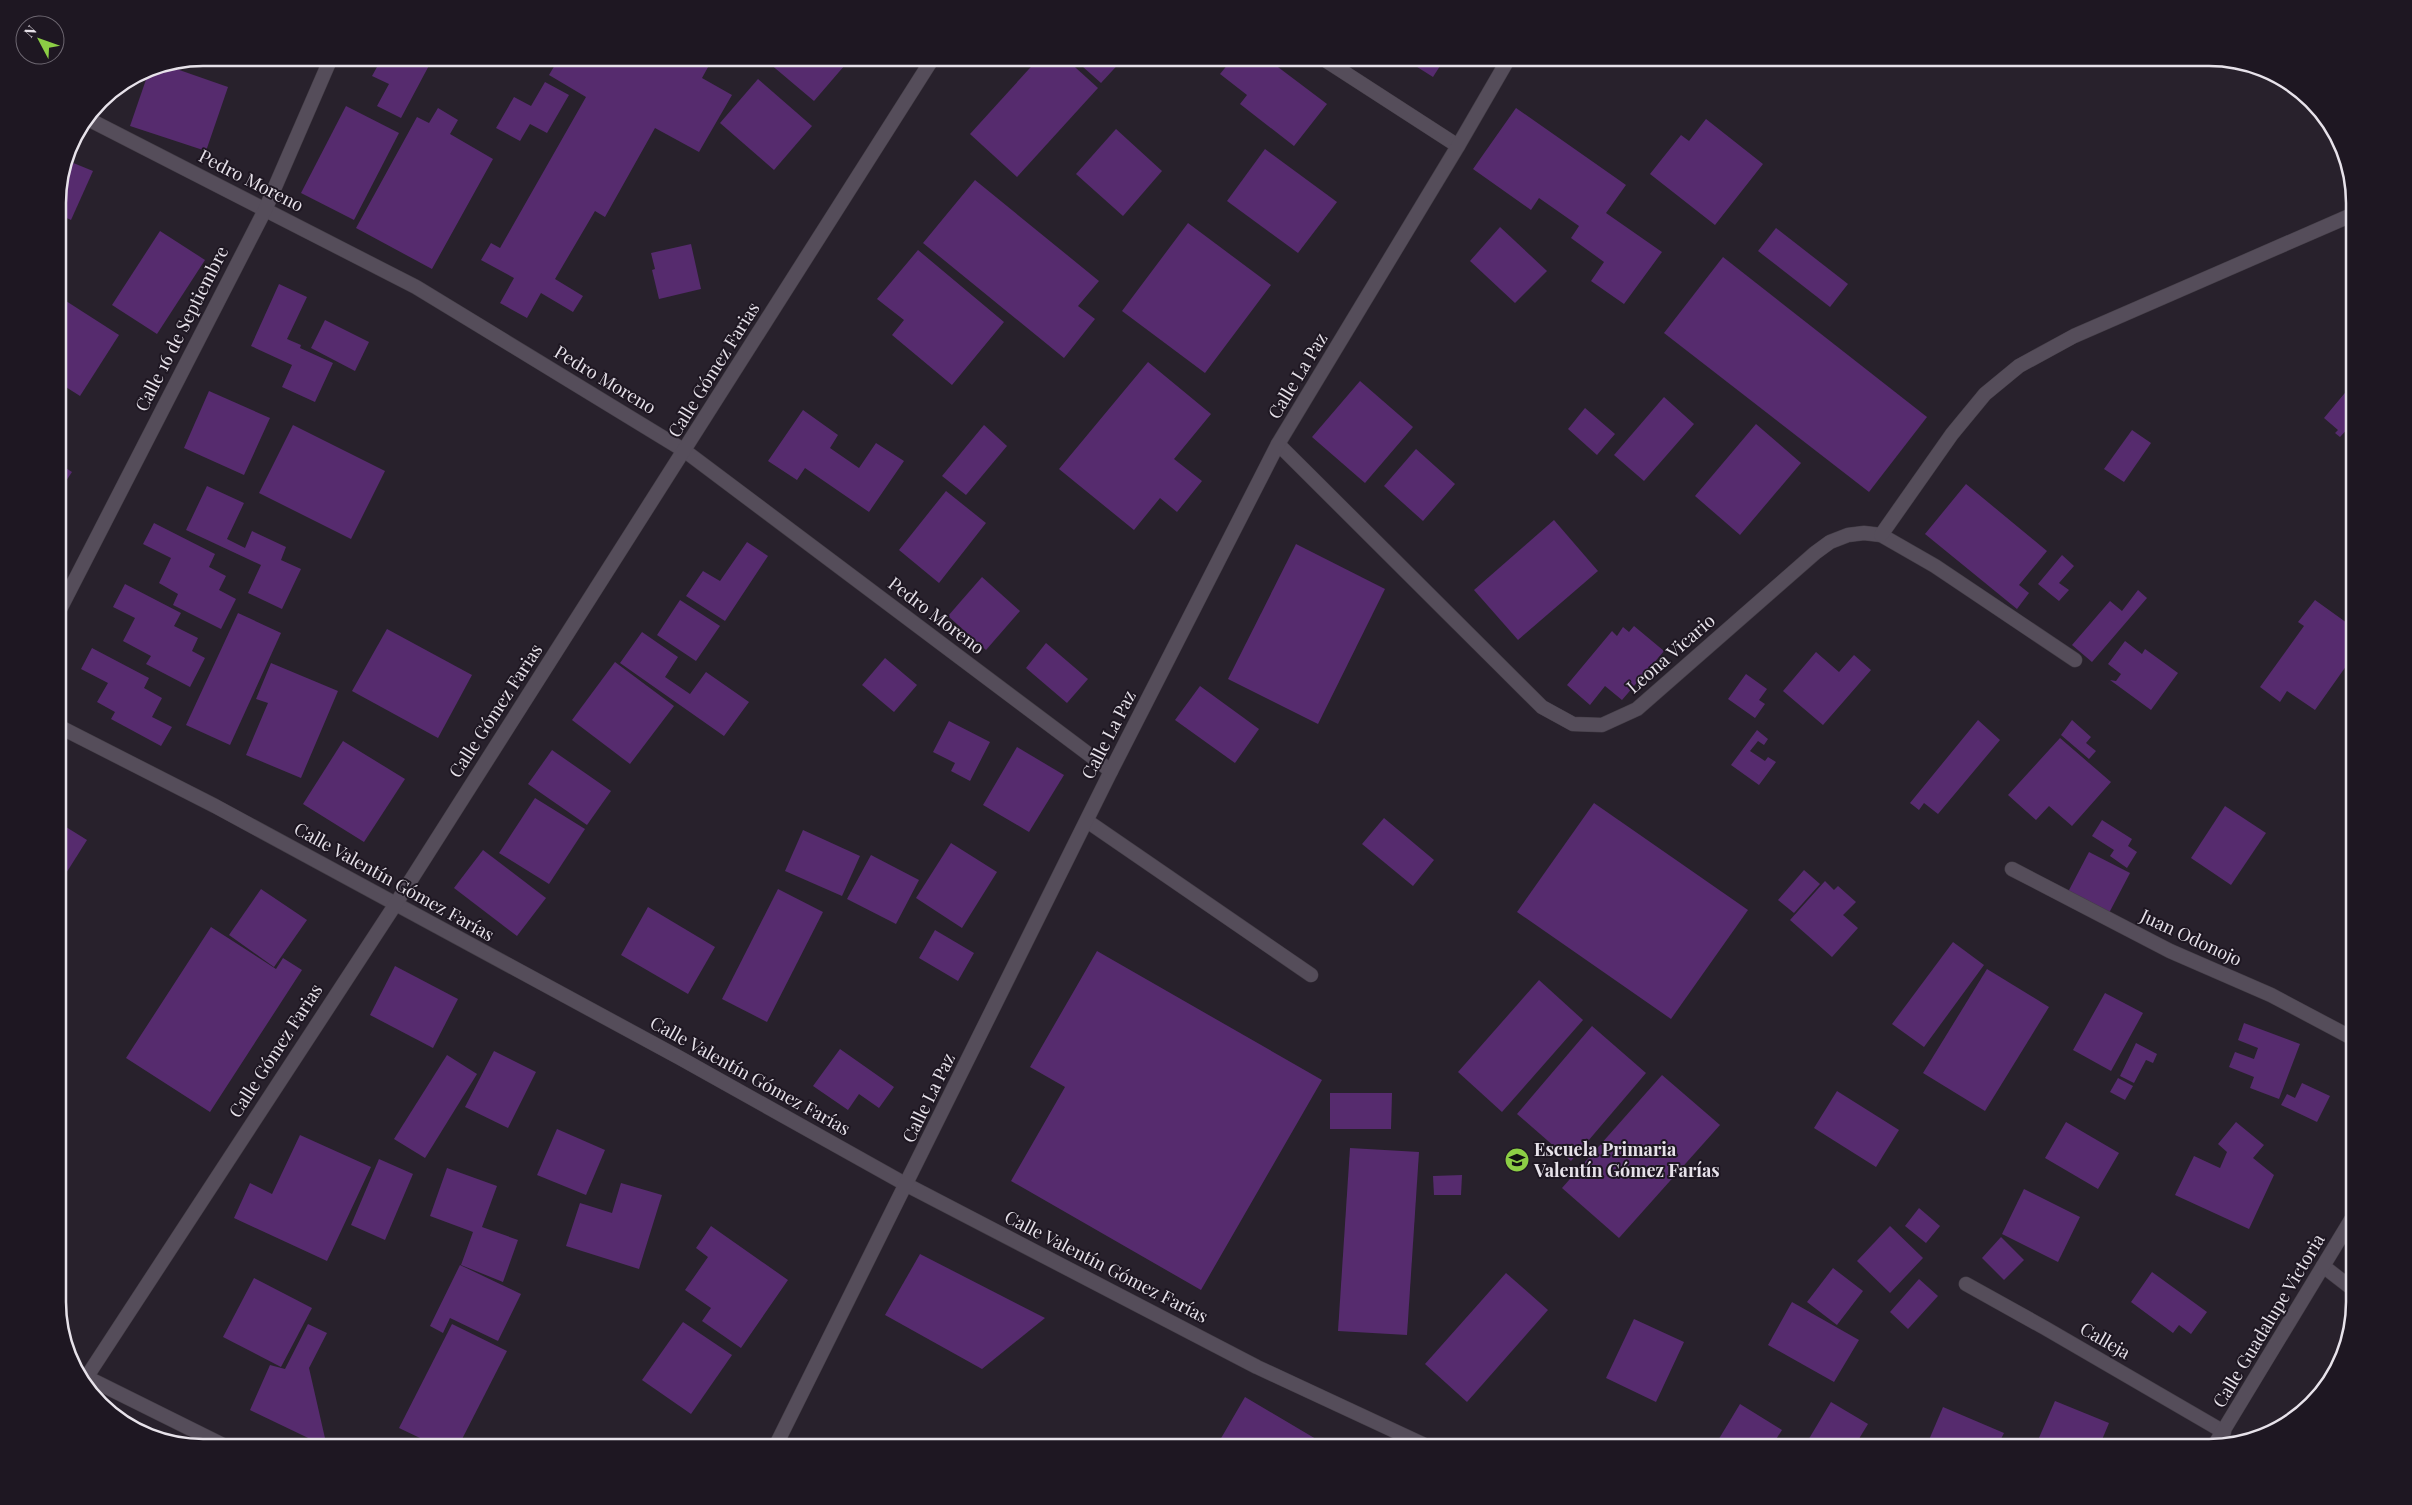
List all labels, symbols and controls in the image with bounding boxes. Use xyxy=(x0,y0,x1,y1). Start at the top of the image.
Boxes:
north arrow xyxy=(15,15,65,65)
text: N xyxy=(19,21,40,41)
street label: Pedro Moreno xyxy=(195,143,308,217)
street label: Calle 16 de Septiembre xyxy=(129,242,233,415)
street label: Calle Gómez Farias xyxy=(662,297,764,442)
street label: Calle La Paz xyxy=(1262,328,1332,423)
street label: Pedro Moreno xyxy=(550,339,661,419)
street label: Pedro Moreno xyxy=(884,571,990,659)
street label: Leona Vicario xyxy=(1621,608,1720,698)
street label: Calle Gómez Farias xyxy=(443,639,547,782)
street label: Calle La Paz xyxy=(1075,686,1141,783)
street label: Calle Valentín Gómez Farías xyxy=(290,816,499,946)
street label: Juan Odonojo xyxy=(2136,903,2246,971)
street label: Calle Gómez Farias xyxy=(223,979,327,1122)
street label: Calle Valentín Gómez Farías xyxy=(646,1010,855,1140)
street label: Calle La Paz xyxy=(896,1049,960,1146)
place label: Escuela Primaria Valentín Gómez Farías xyxy=(1533,1137,1720,1182)
school or university icon: Escuela Primaria Valentín Gómez Farías xyxy=(1504,1147,1530,1173)
street label: Calle Valentín Gómez Farías xyxy=(1001,1204,1212,1328)
street label: Calle Guadalupe Victoria xyxy=(2207,1229,2330,1412)
street label: Calleja xyxy=(2076,1316,2135,1364)

